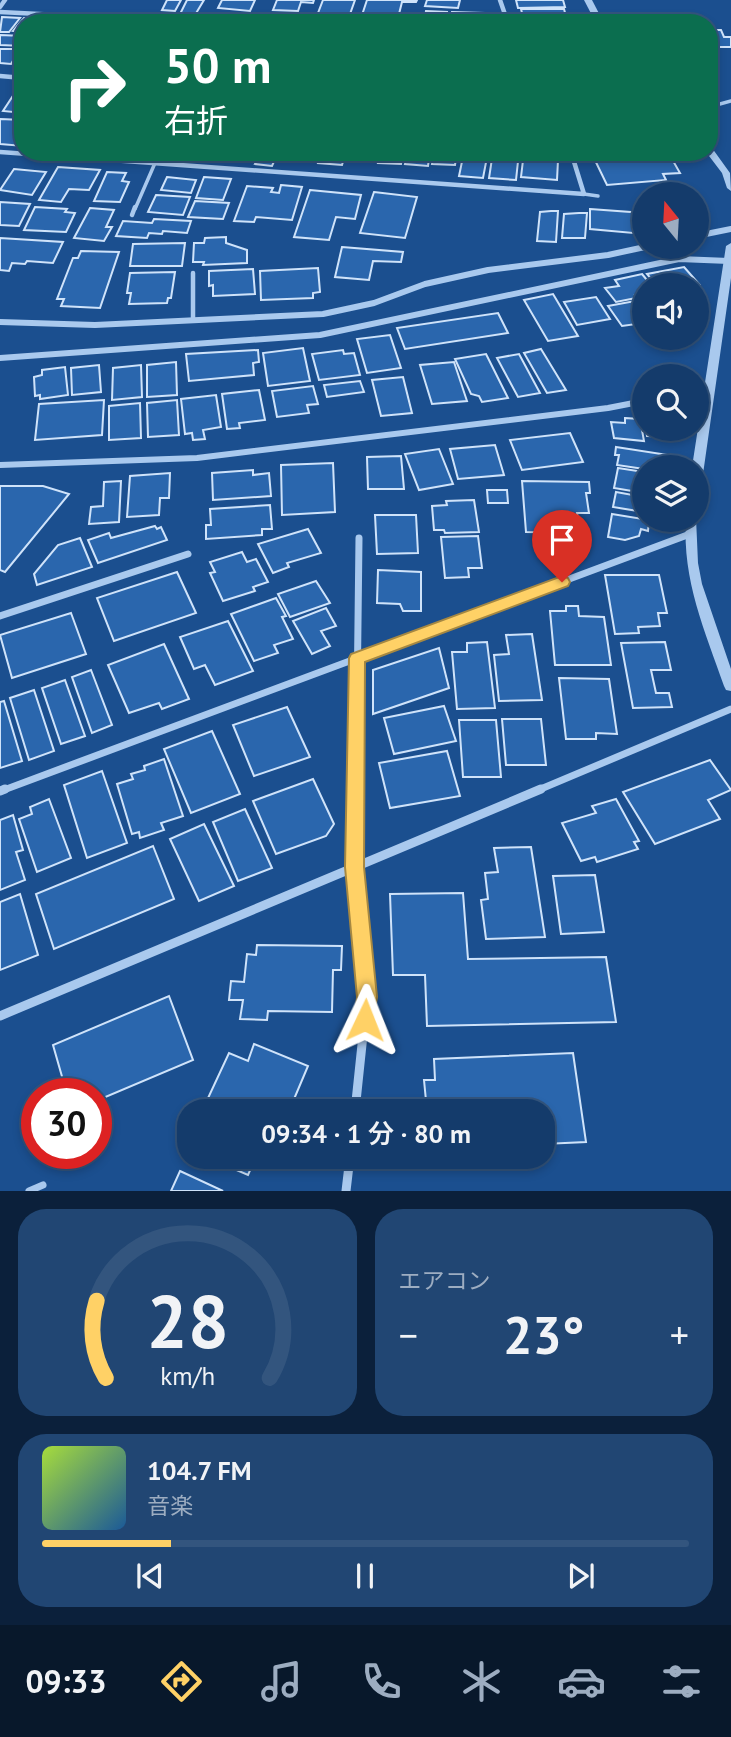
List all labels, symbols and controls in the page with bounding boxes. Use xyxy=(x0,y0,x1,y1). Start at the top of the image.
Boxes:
text: 50 m xyxy=(164,33,271,97)
icon: right xyxy=(49,42,140,133)
text: 右折 xyxy=(164,99,228,141)
north arrow xyxy=(632,182,709,259)
map controls xyxy=(632,182,709,532)
button: sound xyxy=(632,273,709,350)
button: search xyxy=(632,364,709,441)
button: layers xyxy=(632,455,709,532)
pin xyxy=(532,510,592,582)
icon: arrive xyxy=(543,521,581,559)
position arrow xyxy=(328,983,402,1057)
speed limit sign: 30 xyxy=(21,1078,112,1169)
text: 09:34 · 1 分 · 80 m xyxy=(261,1117,471,1150)
text: エアコン xyxy=(399,1266,491,1295)
text: 28 xyxy=(146,1275,229,1369)
text: 23° xyxy=(503,1301,585,1368)
text: − xyxy=(399,1310,418,1359)
text: + xyxy=(670,1310,689,1359)
text: km/h xyxy=(160,1360,215,1392)
text: 104.7 FM xyxy=(147,1454,252,1487)
text: 音楽 xyxy=(147,1491,193,1520)
icon: previous xyxy=(131,1557,169,1595)
icon: pause xyxy=(346,1557,384,1595)
icon: next xyxy=(562,1557,600,1595)
icon: directions xyxy=(157,1657,206,1706)
icon: music xyxy=(257,1657,306,1706)
icon: phone xyxy=(357,1657,406,1706)
icon: climate xyxy=(457,1657,506,1706)
icon: car xyxy=(557,1657,606,1706)
icon: filters xyxy=(657,1657,706,1706)
text: 09:33 xyxy=(25,1660,107,1702)

